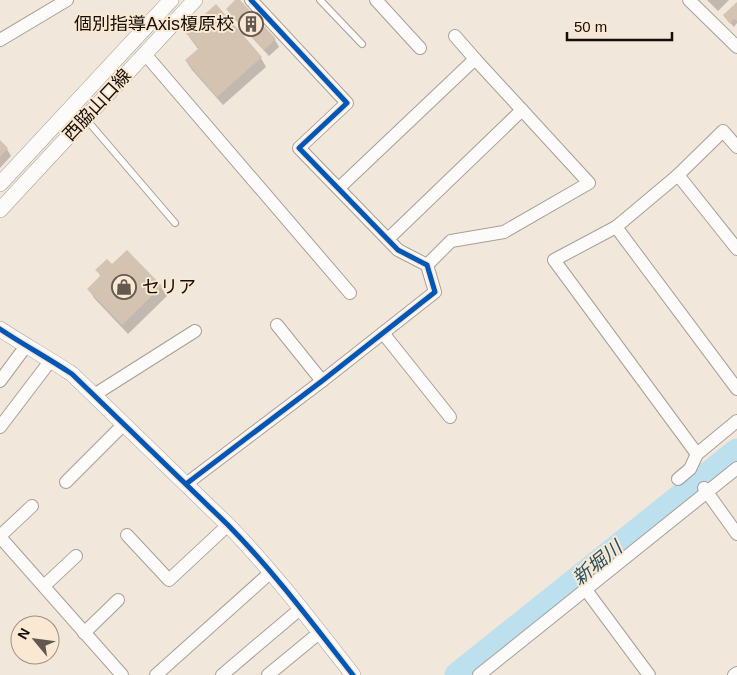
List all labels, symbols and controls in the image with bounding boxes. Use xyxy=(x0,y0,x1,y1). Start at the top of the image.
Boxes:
scale bar xyxy=(567,10,672,42)
building icon: 個別指導Axis榎原校 xyxy=(238,11,264,37)
place label: 個別指導Axis榎原校 xyxy=(74,14,234,34)
text: 50 m xyxy=(574,18,607,35)
street label: 西脇山口線 xyxy=(59,65,135,145)
shop icon: セリア xyxy=(111,274,137,300)
place label: セリア xyxy=(142,277,196,297)
water label: 新堀川 xyxy=(568,536,627,589)
north arrow xyxy=(10,615,60,665)
text: N xyxy=(14,625,33,642)

